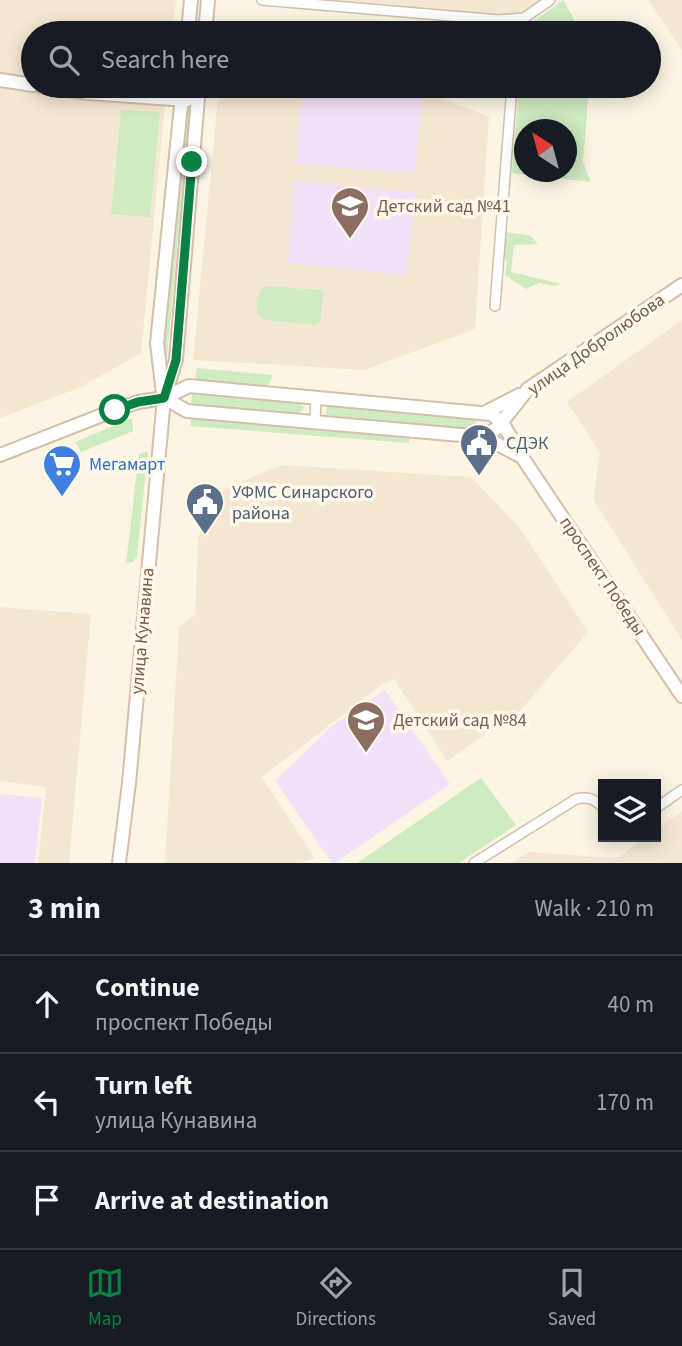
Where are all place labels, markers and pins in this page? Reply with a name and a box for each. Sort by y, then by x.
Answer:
school or university icon: Детский сад №41 [329,185,371,240]
place label: Детский сад №41 [377,194,511,219]
public building icon: СДЭК [458,422,500,477]
place label: СДЭК [506,431,549,456]
supermarket icon: Мегамарт [41,443,83,498]
place label: Мегамарт [89,452,165,477]
place label: УФМС Синарского района [232,480,374,526]
public building icon: УФМС Синарского района [184,481,226,536]
school or university icon: Детский сад №84 [345,699,387,754]
place label: Детский сад №84 [393,708,527,733]

